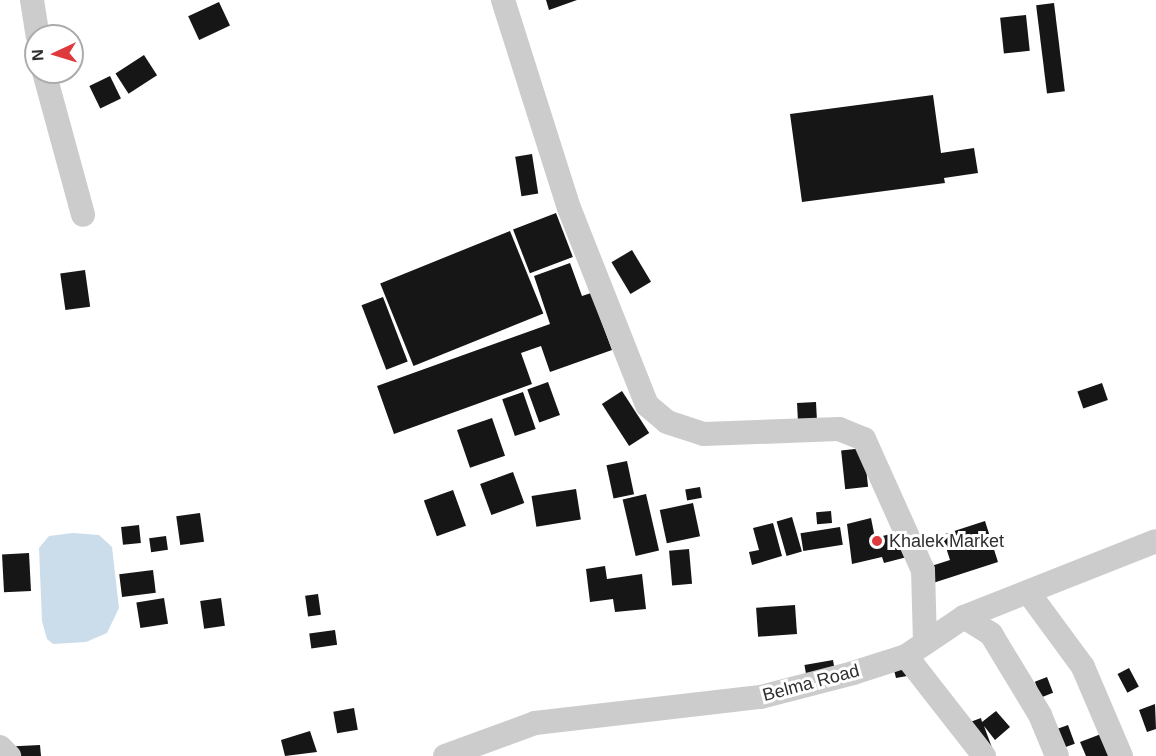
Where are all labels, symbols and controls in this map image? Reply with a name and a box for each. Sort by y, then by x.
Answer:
north arrow [24,24,84,84]
text: N [29,49,46,62]
place label: Khalek Market [889,530,1004,552]
marker: Khalek Market [870,534,884,548]
street label: Belma Road [760,660,862,706]

